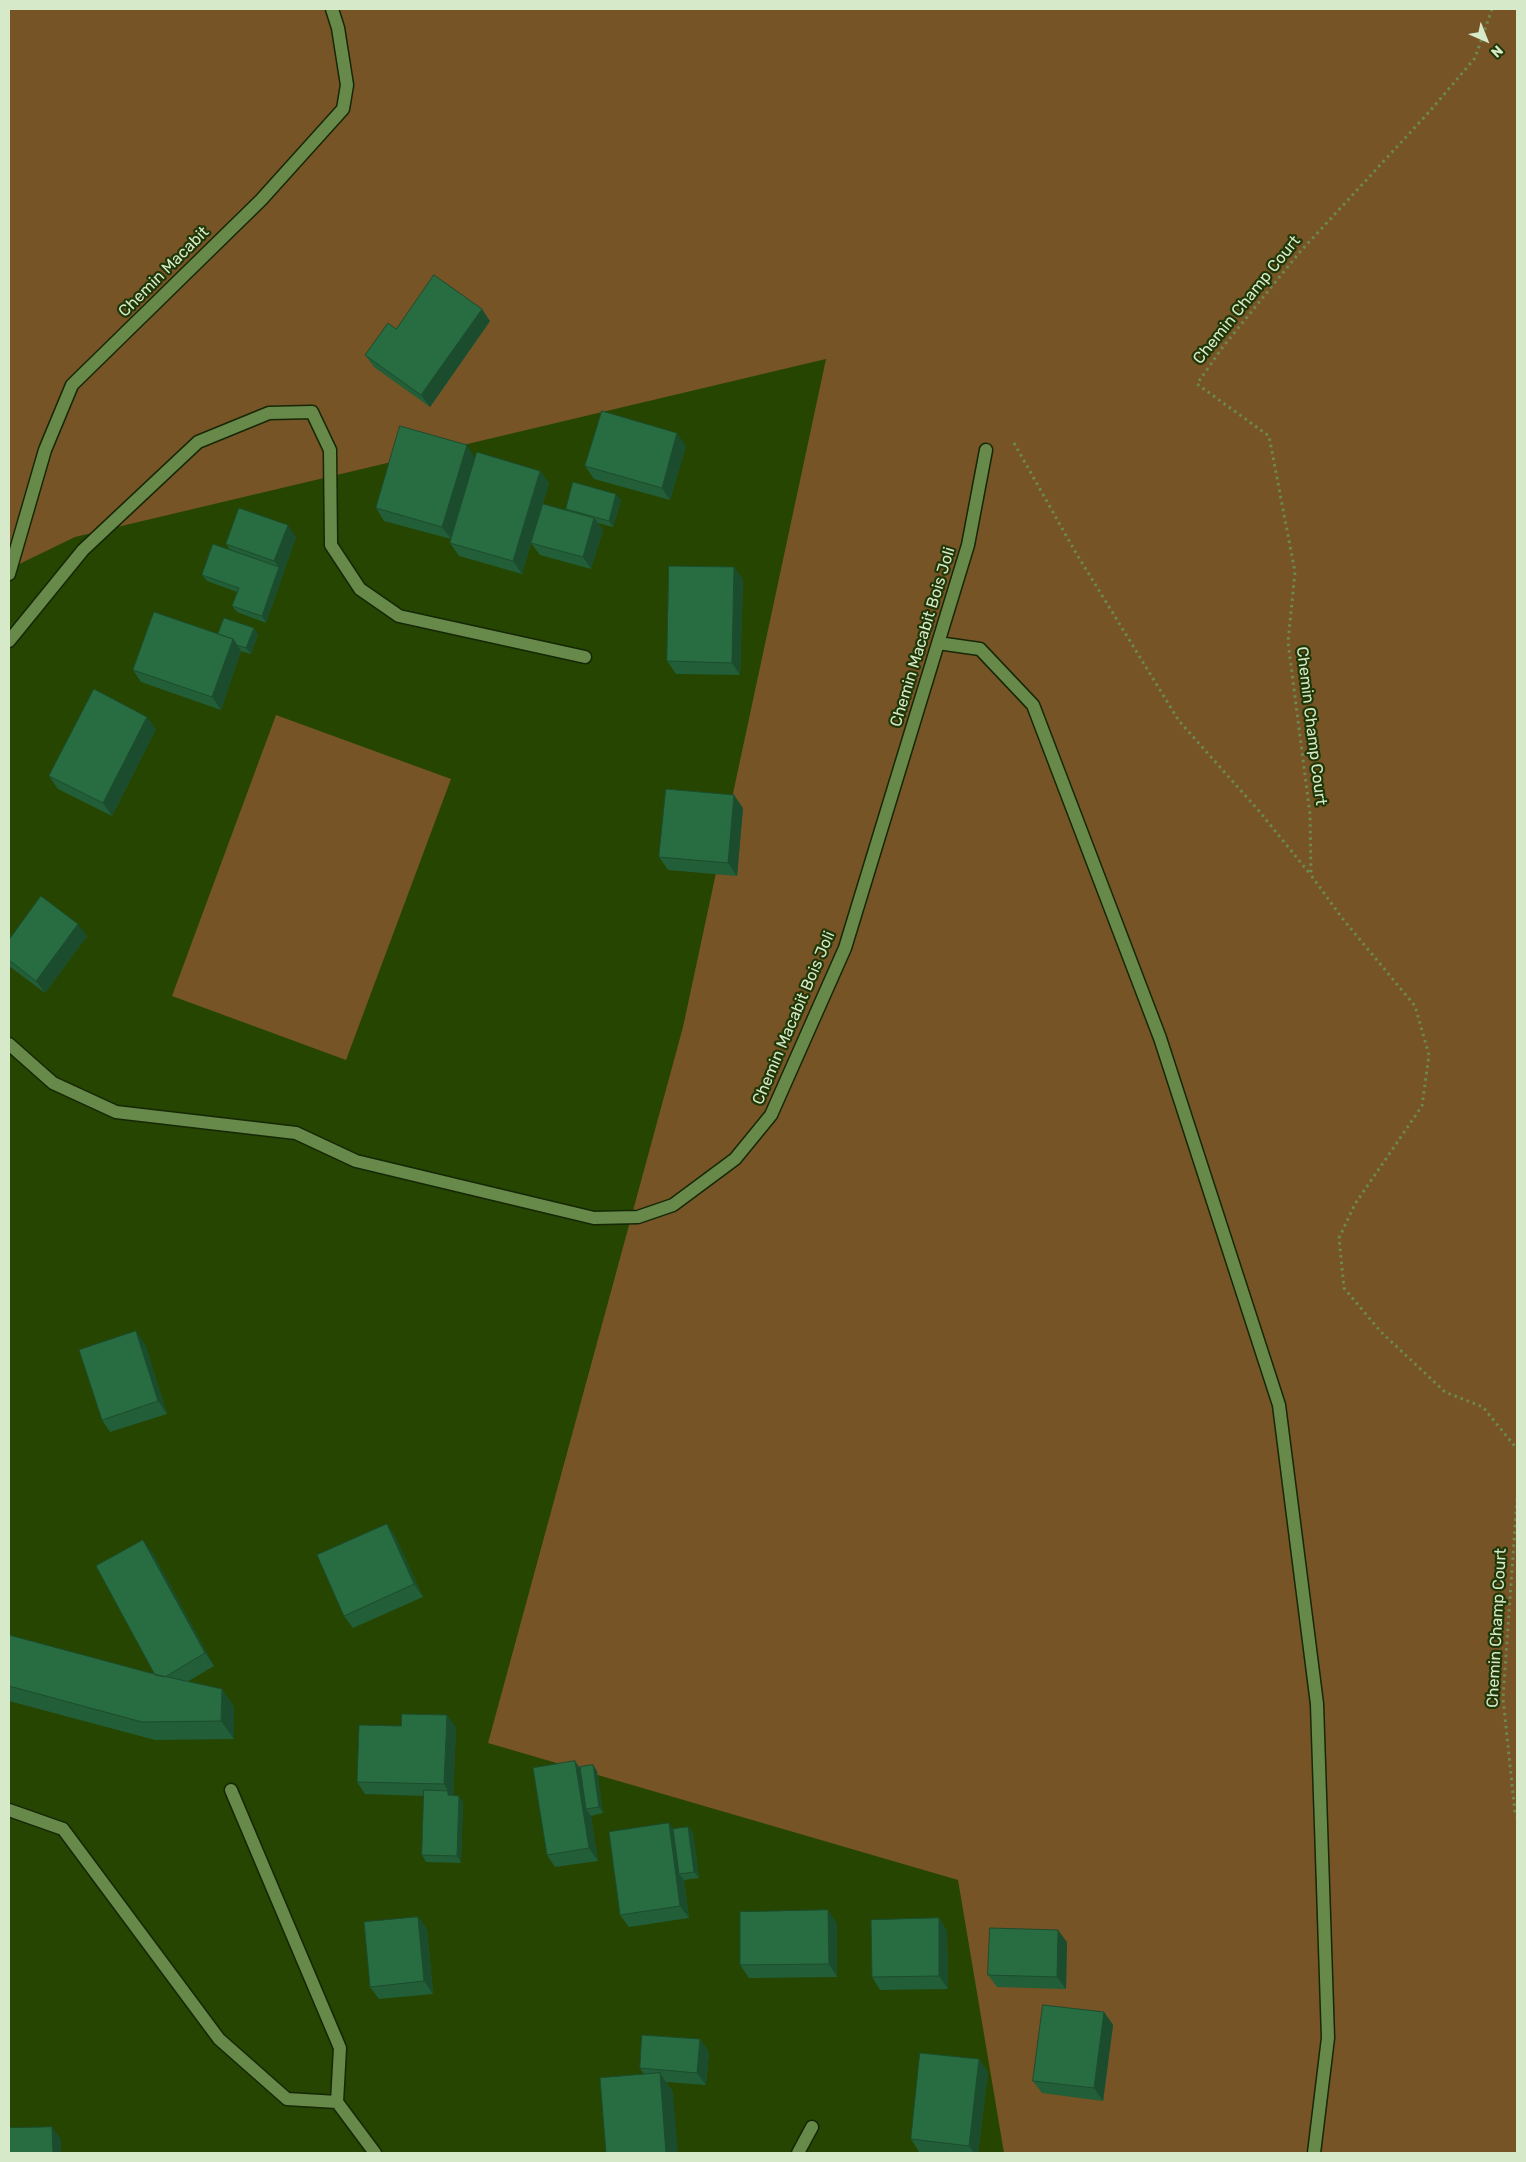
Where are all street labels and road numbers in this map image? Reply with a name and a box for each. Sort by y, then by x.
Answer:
street label: Chemin Macabit [115,223,213,321]
street label: Chemin Champ Court [1189,232,1305,368]
street label: Chemin Macabit Bois Joli [887,545,959,729]
street label: Chemin Champ Court [1292,646,1330,806]
street label: Chemin Macabit Bois Joli [749,928,839,1108]
street label: Chemin Champ Court [1483,1548,1511,1708]

